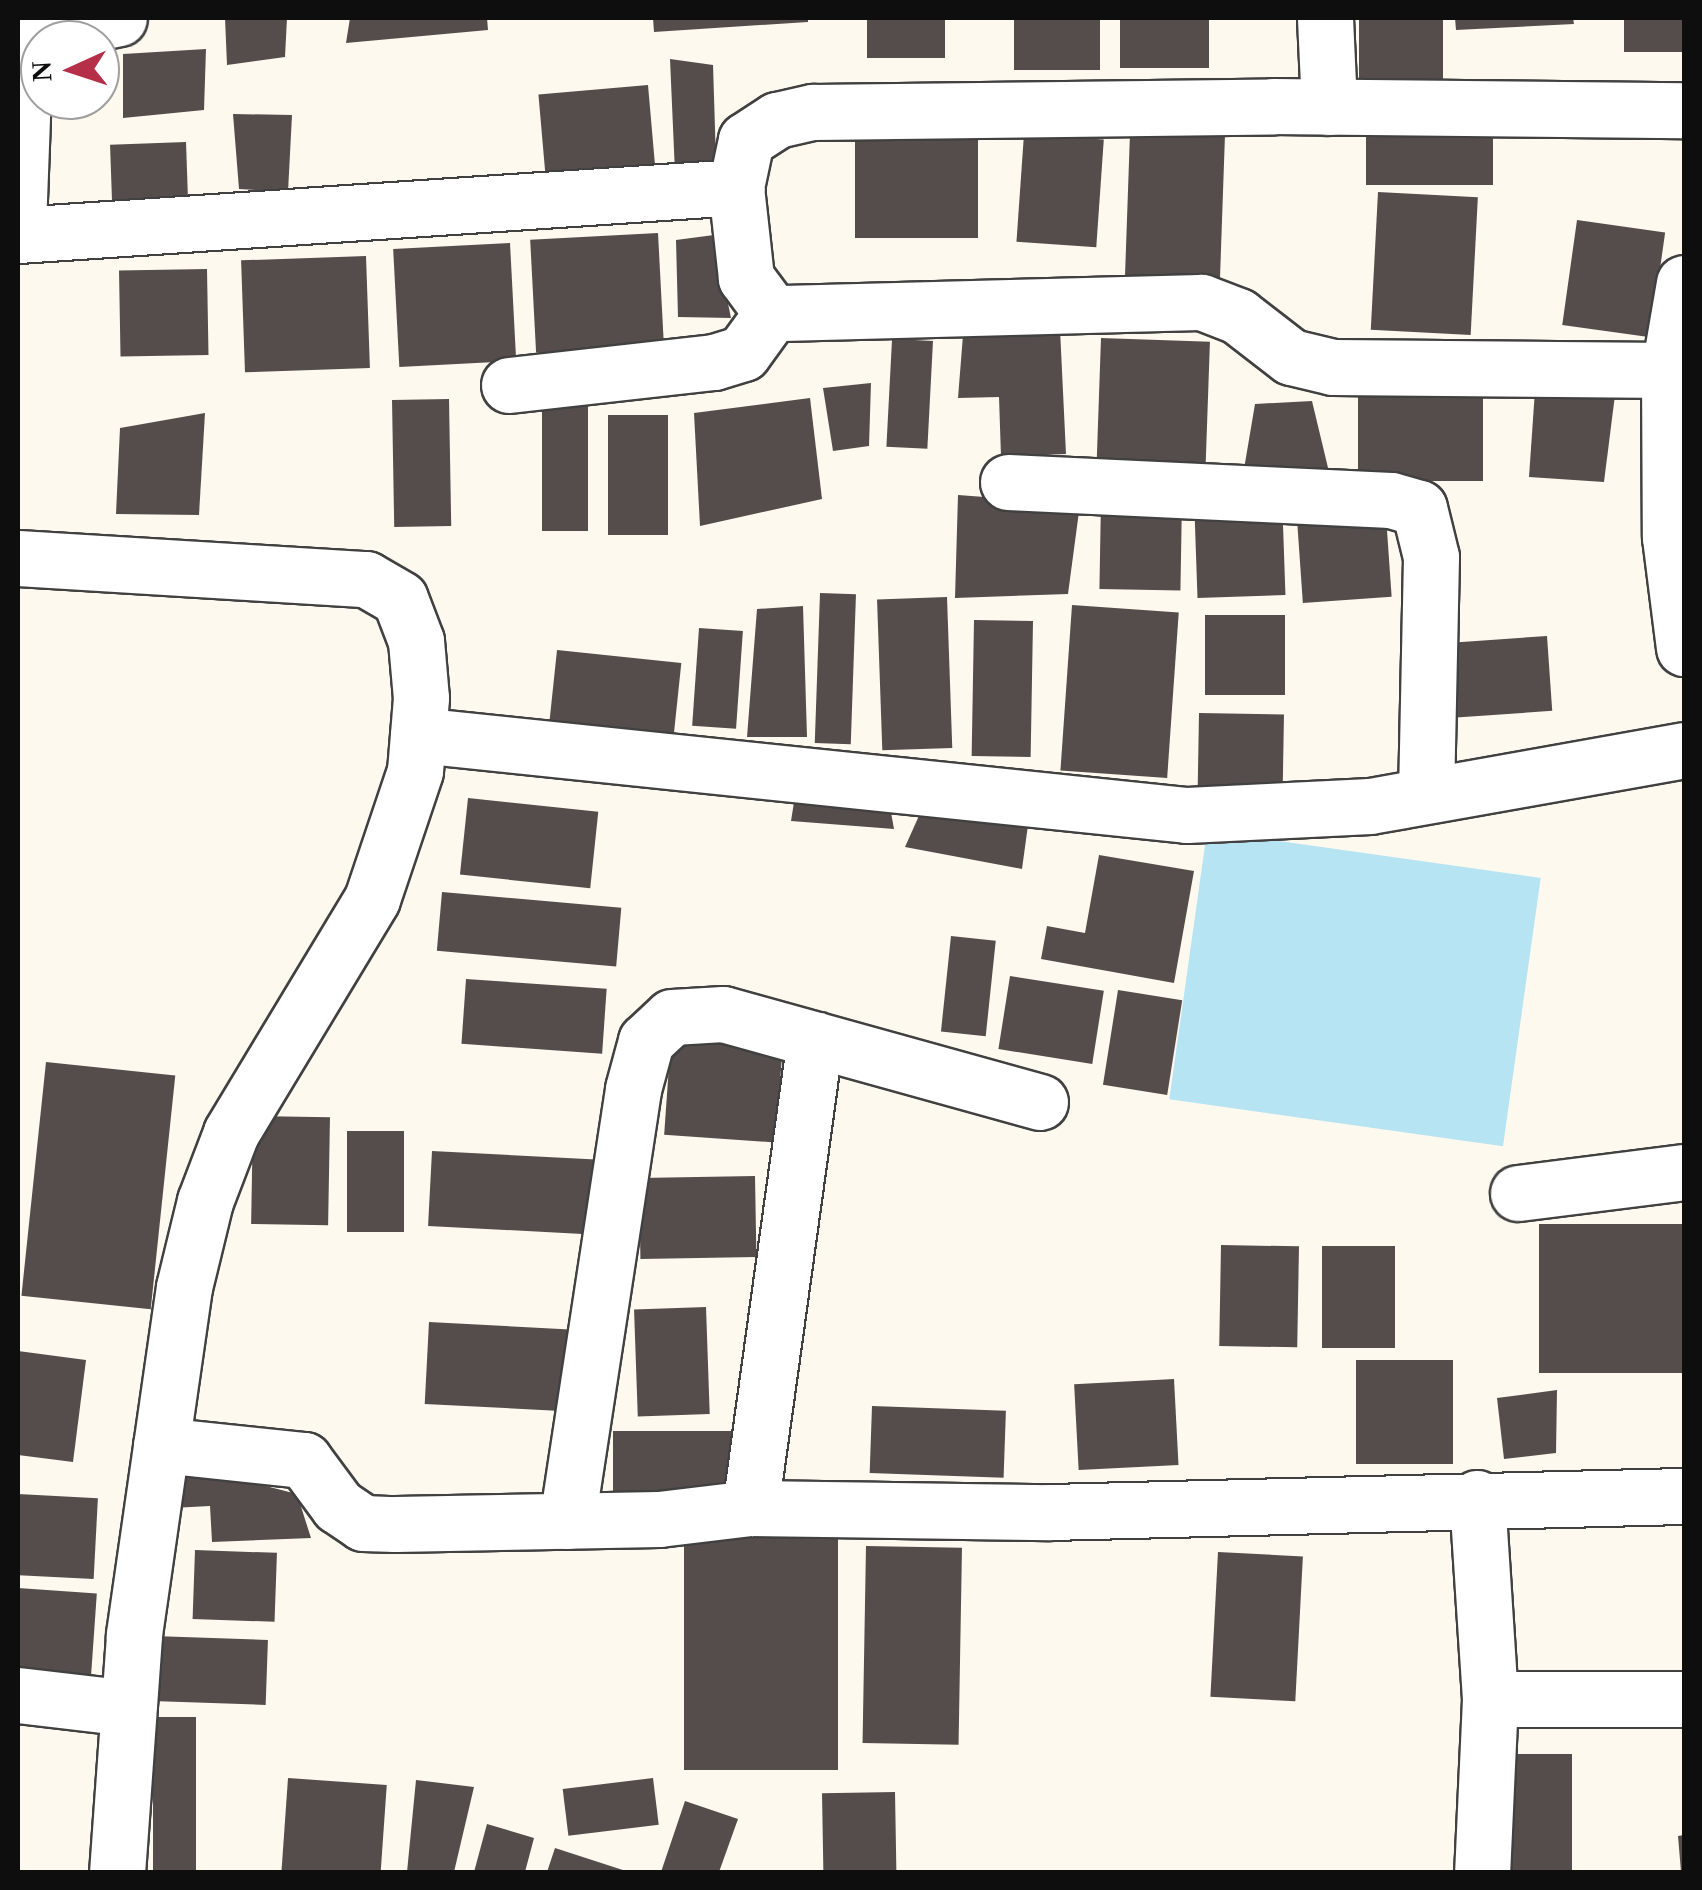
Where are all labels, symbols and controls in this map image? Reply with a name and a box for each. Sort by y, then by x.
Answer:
north arrow [20,20,120,120]
text: N [26,61,58,82]

